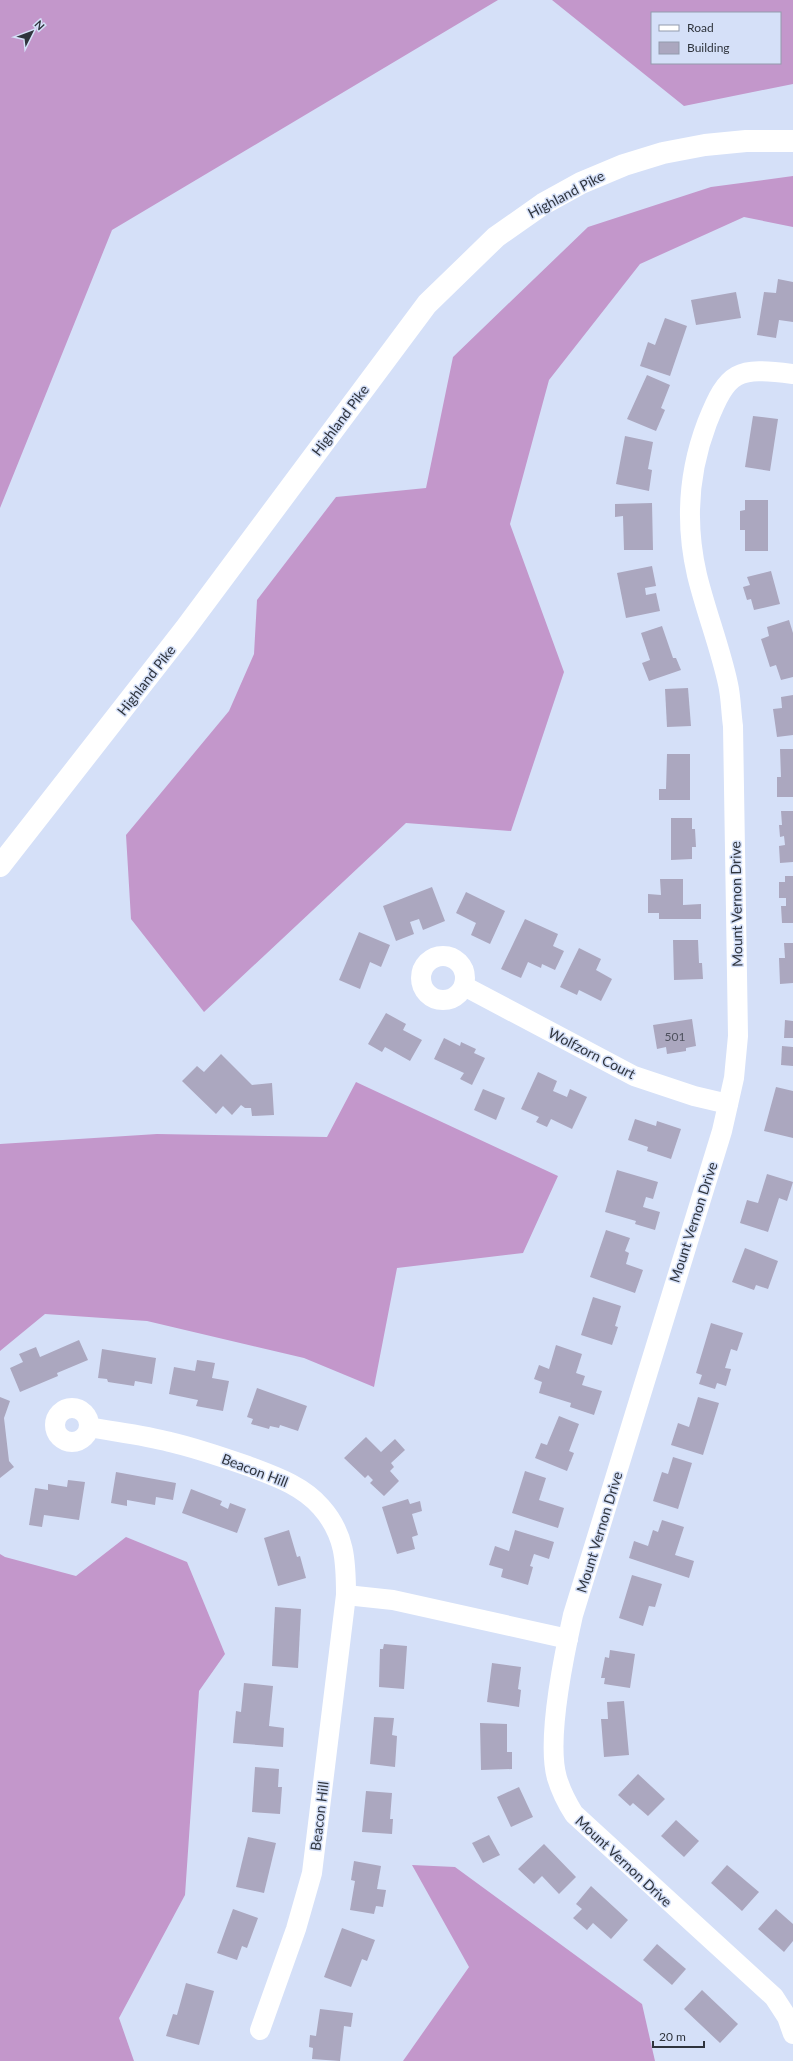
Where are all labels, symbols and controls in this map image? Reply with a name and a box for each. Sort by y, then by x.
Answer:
north arrow [12,12,52,52]
legend [651,12,781,64]
text: N [32,17,47,32]
text: Road [687,20,714,35]
text: Building [687,40,730,55]
street label: Highland Pike [525,167,607,221]
street label: Highland Pike [308,381,372,459]
street label: Highland Pike [113,642,179,718]
street label: Mount Vernon Drive [726,841,746,967]
street label: Wolfzorn Court [546,1024,638,1082]
house number: 501 [665,1029,685,1044]
street label: Mount Vernon Drive [665,1160,721,1284]
street label: Beacon Hill [219,1450,291,1490]
street label: Mount Vernon Drive [572,1469,626,1595]
street label: Beacon Hill [306,1780,332,1852]
street label: Mount Vernon Drive [572,1812,676,1910]
scale bar [653,2023,704,2049]
text: 20 m [659,2029,686,2044]

